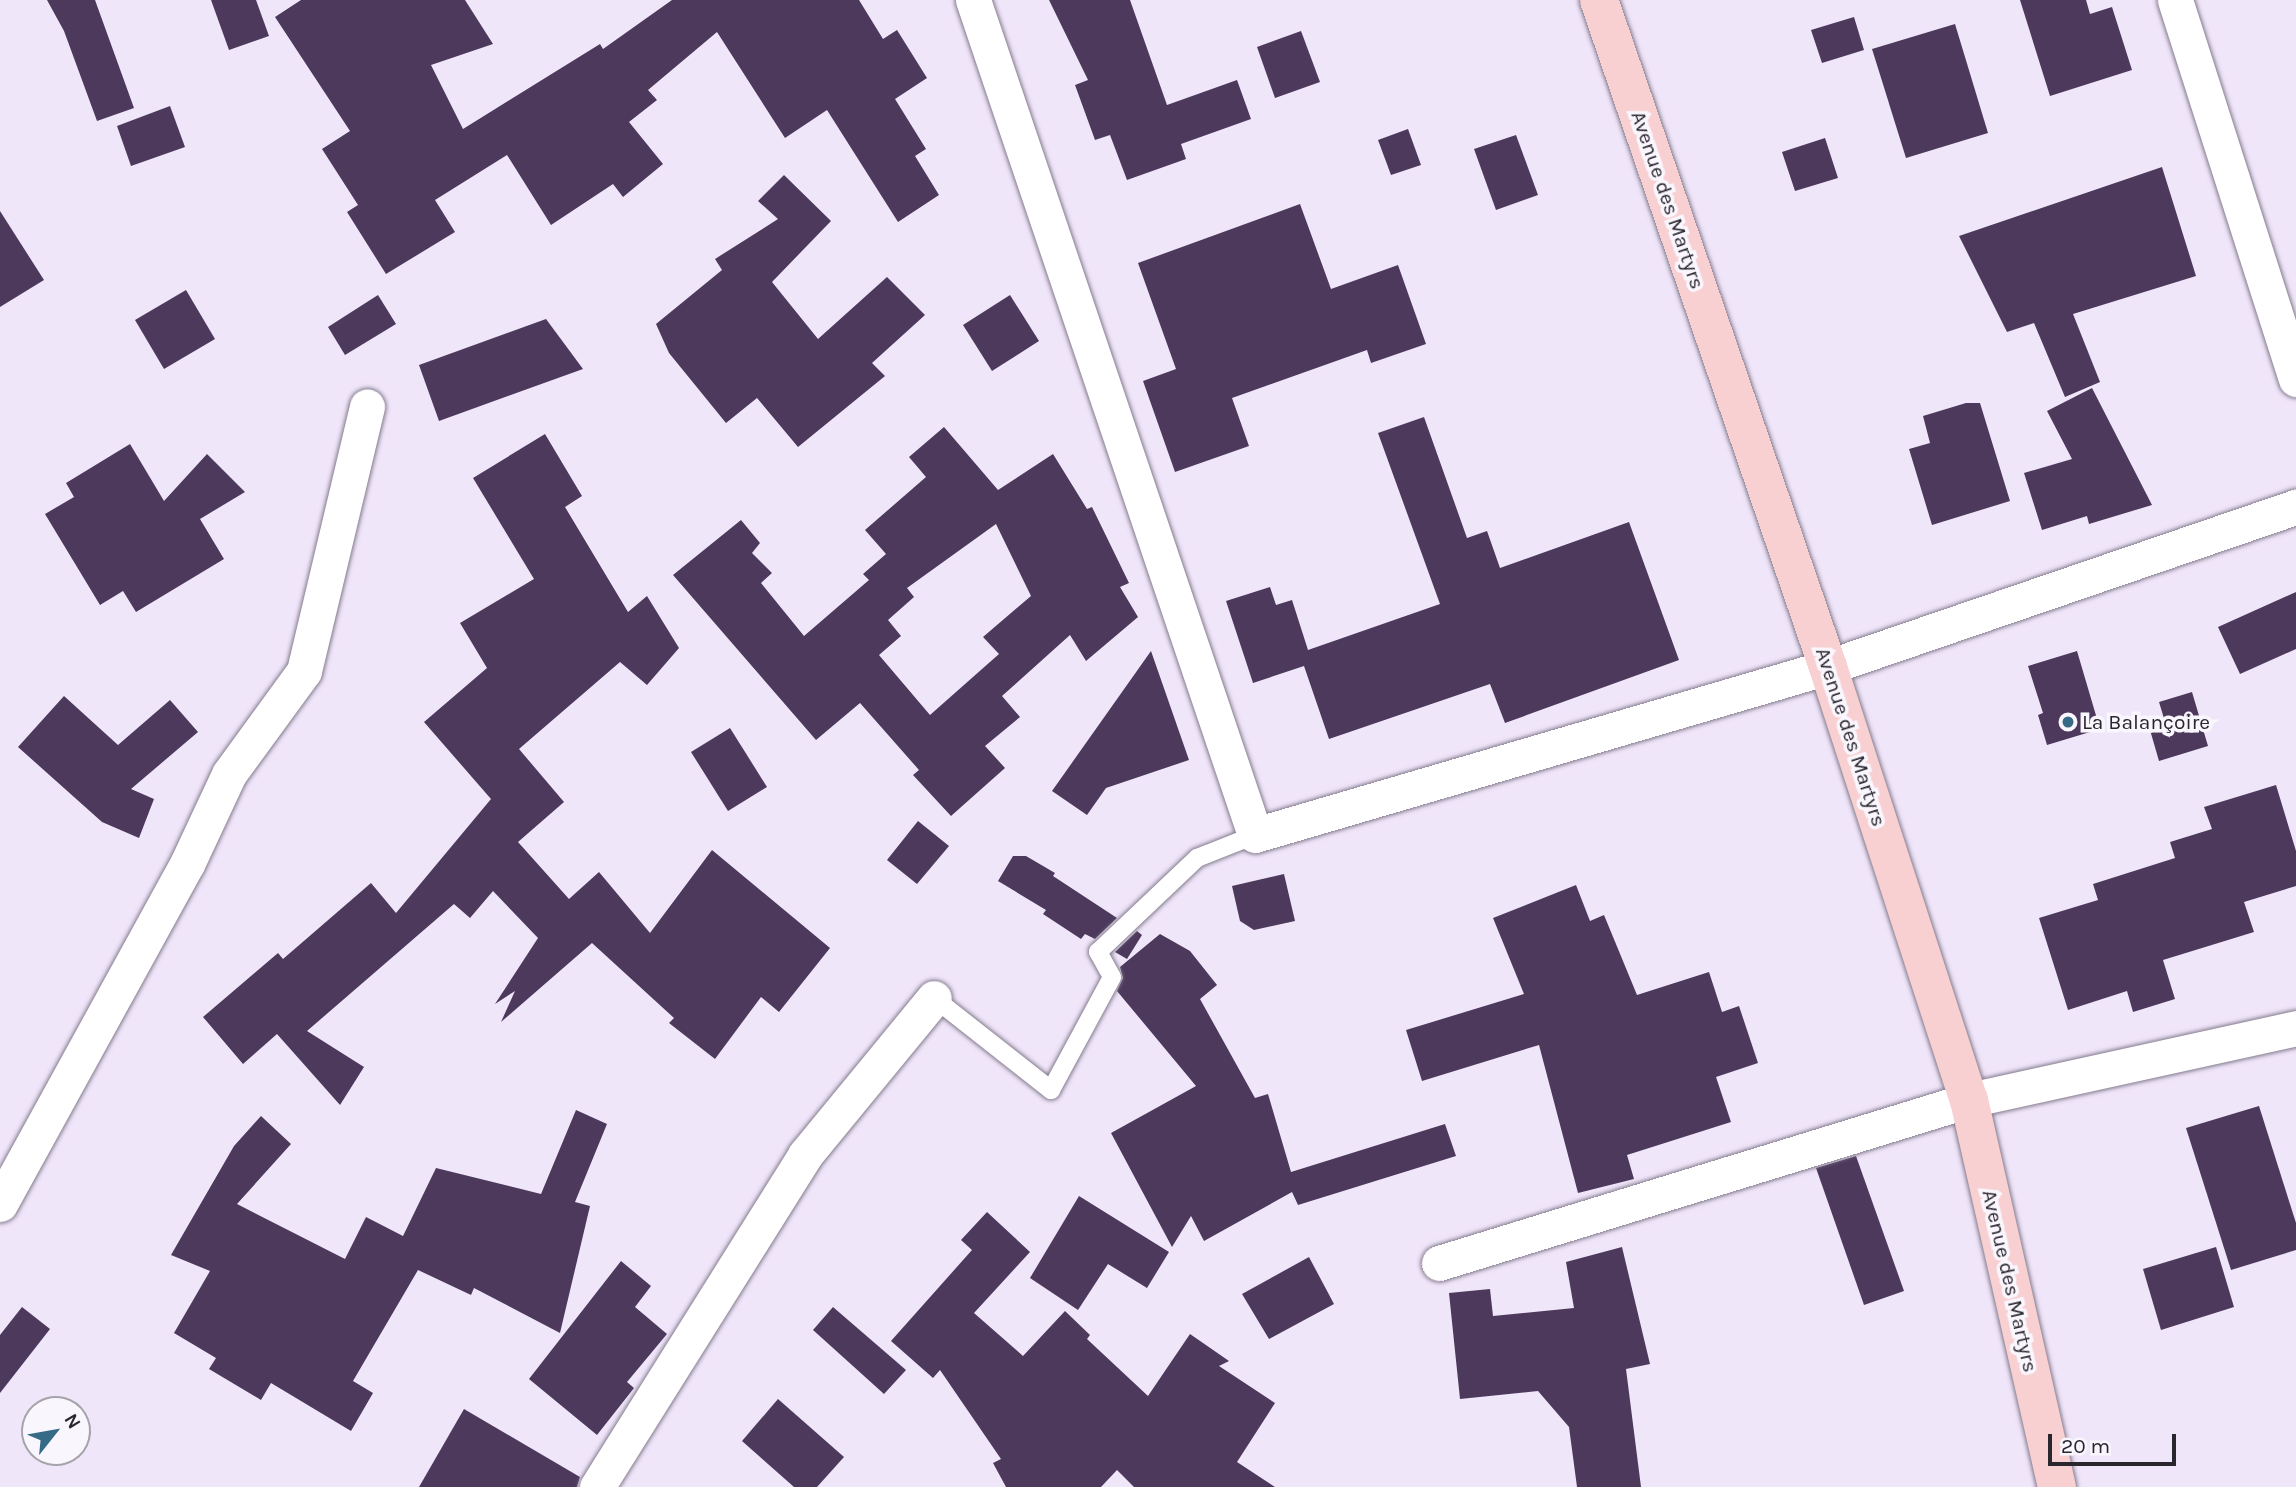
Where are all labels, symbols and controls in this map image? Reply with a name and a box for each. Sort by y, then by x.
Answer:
street label: Avenue des Martyrs [1626,108,1710,292]
street label: Avenue des Martyrs [1810,644,1892,830]
place label: La Balançoire [2082,709,2210,735]
marker: La Balançoire [2060,714,2076,730]
street label: Avenue des Martyrs [1977,1187,2043,1375]
north arrow [21,1396,91,1466]
text: N [59,1410,85,1433]
scale bar [2051,1420,2179,1464]
text: 20 m [2061,1434,2110,1458]

